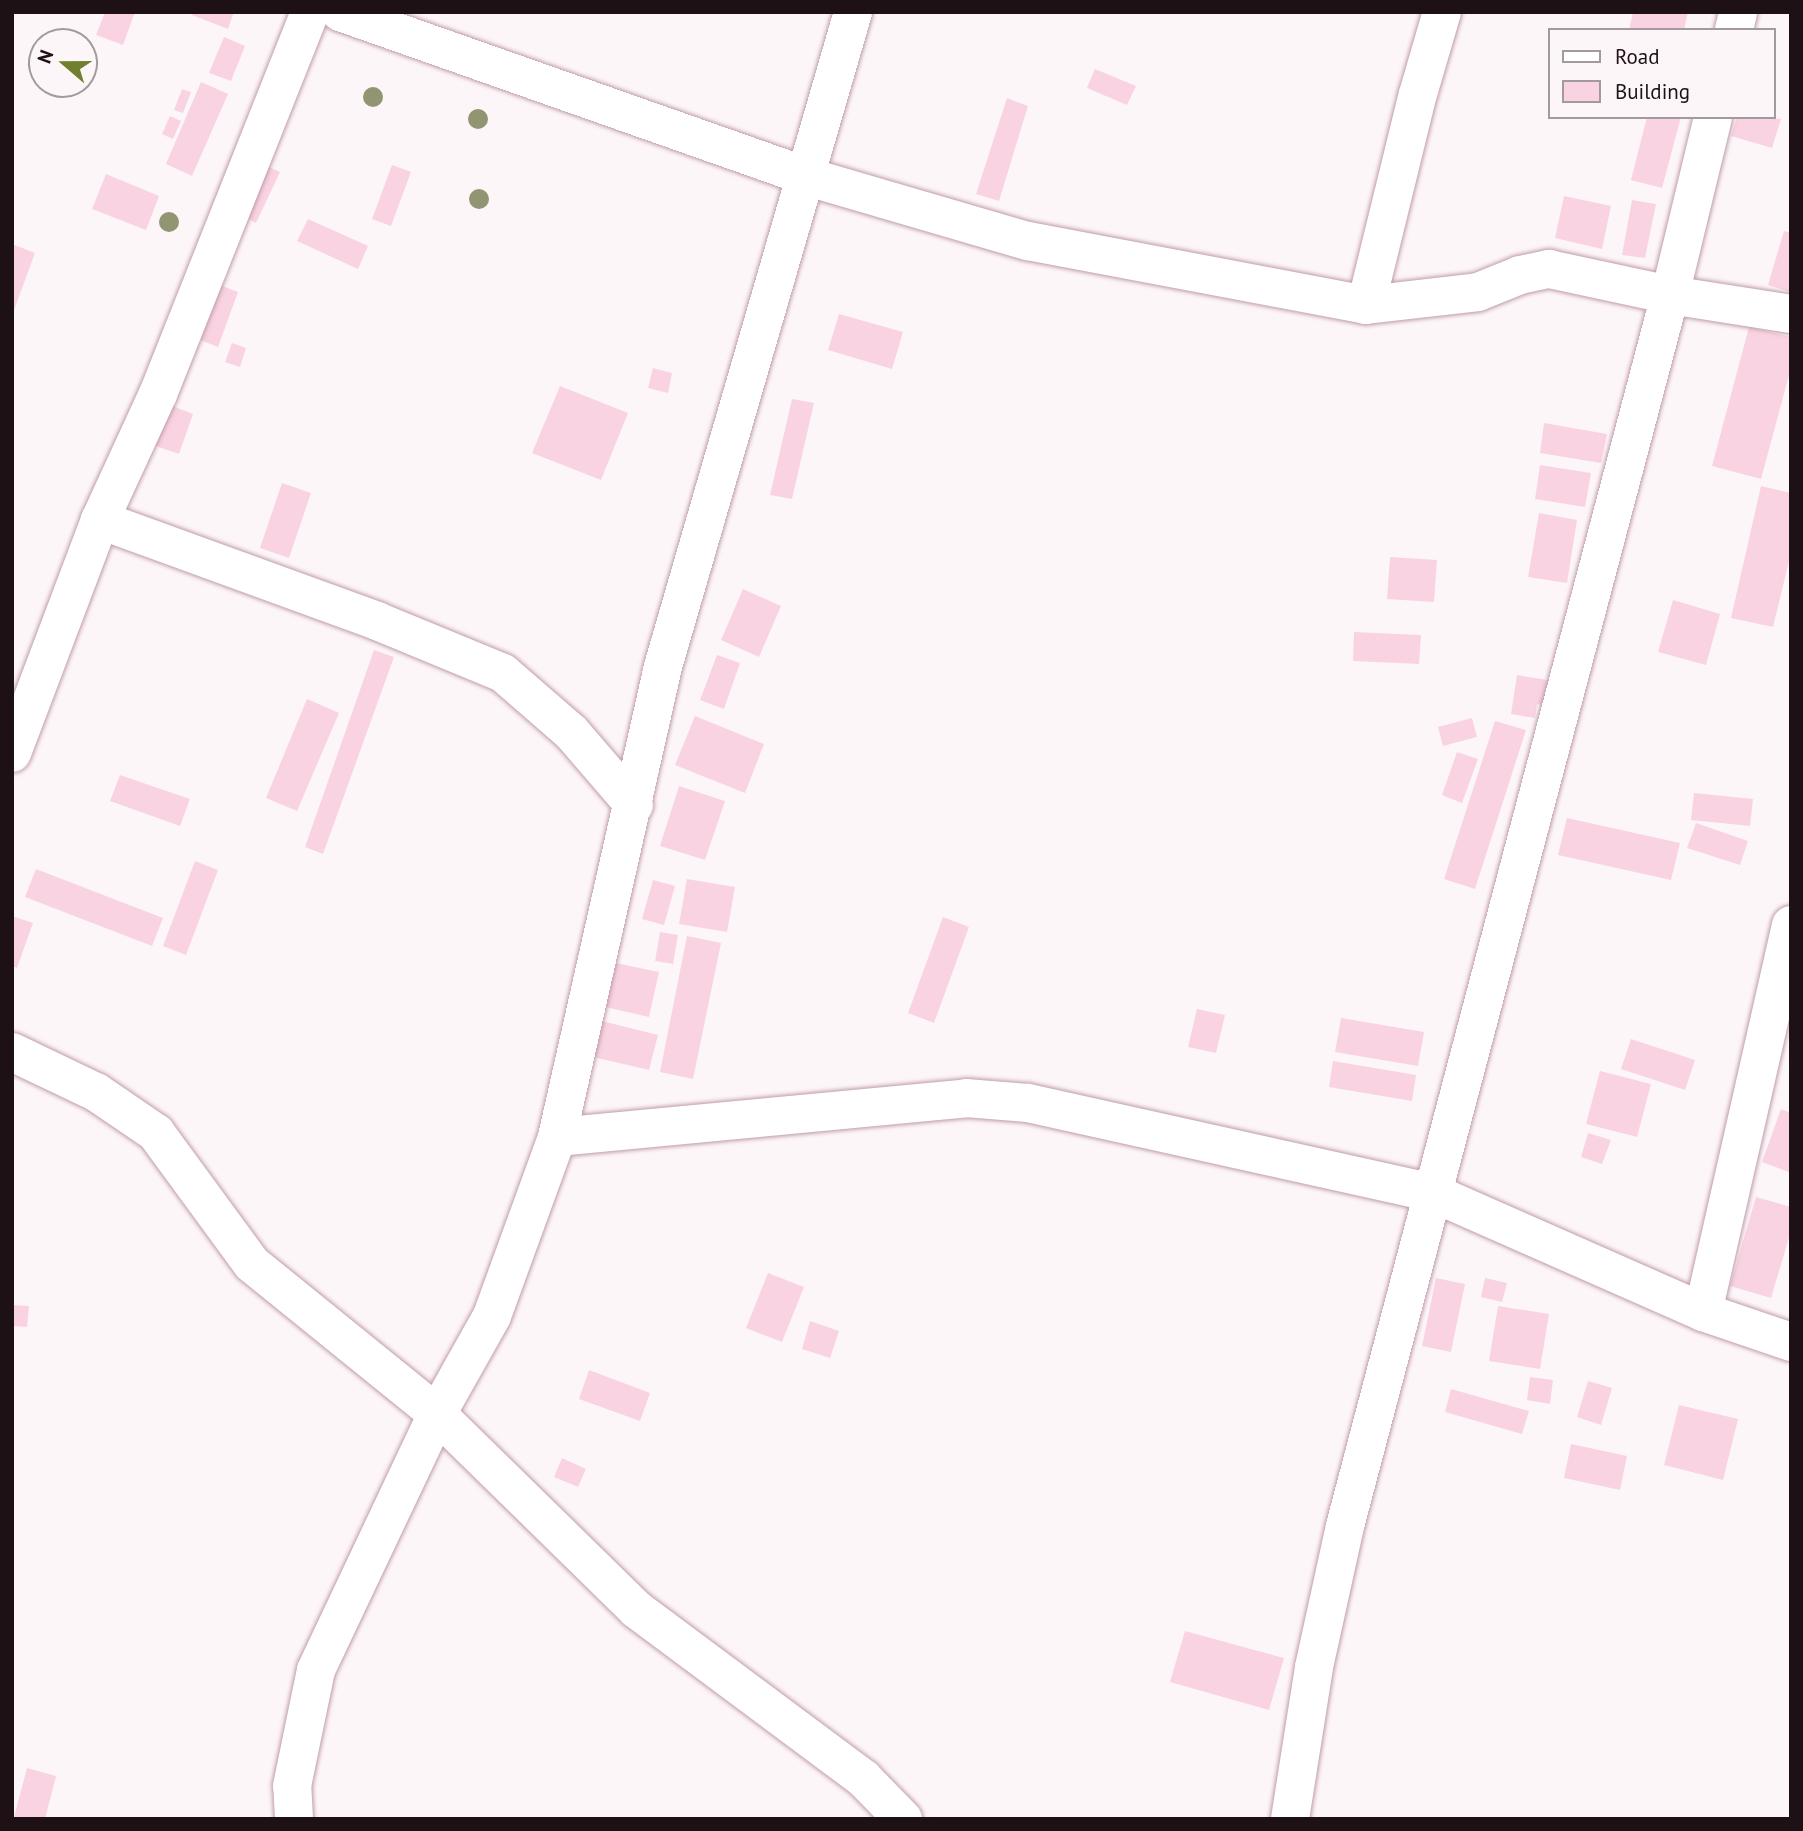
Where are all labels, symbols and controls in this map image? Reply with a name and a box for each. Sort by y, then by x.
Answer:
north arrow [28,28,98,98]
legend [1548,28,1775,119]
text: Road [1615,43,1659,70]
text: N [32,47,59,66]
text: Building [1615,78,1690,105]

